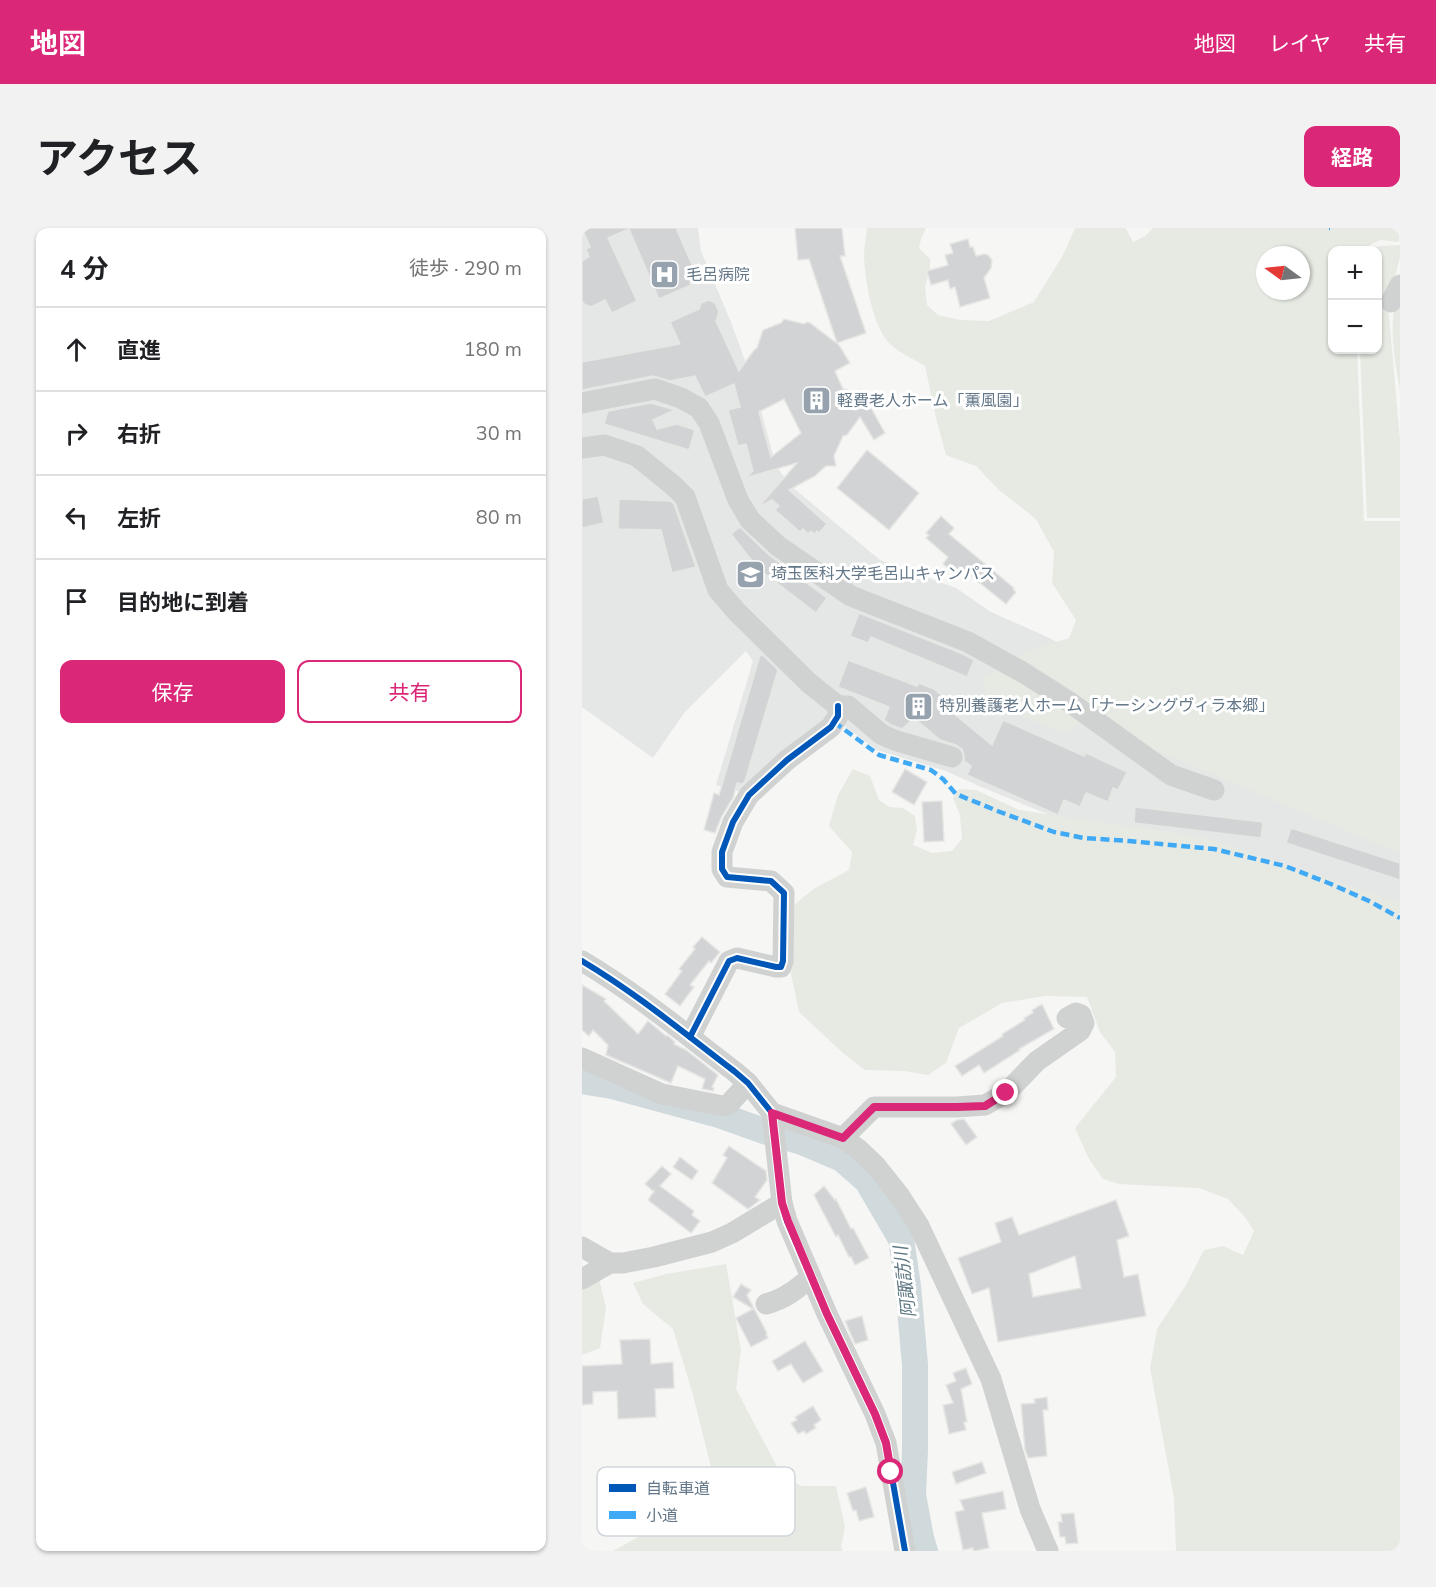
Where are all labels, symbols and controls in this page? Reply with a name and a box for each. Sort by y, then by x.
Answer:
text: 地図 [30,25,86,63]
text: 地図 [1194,30,1236,58]
text: レイヤ [1269,30,1331,58]
text: 共有 [1364,30,1406,58]
button: 経路 [1304,126,1400,187]
text: アクセス [36,131,202,188]
north arrow [1256,246,1310,300]
map controls [1328,246,1382,354]
button: + [1328,246,1382,300]
text: 4 分 [60,252,109,287]
text: 徒歩 · 290 m [409,255,522,282]
hospital icon: 毛呂病院 [649,259,681,291]
place label: 毛呂病院 [686,264,750,286]
button: − [1328,300,1382,354]
icon: ahead [60,333,93,366]
text: 直進 [117,336,161,366]
text: 180 m [464,336,522,363]
building icon: 軽費老人ホーム「薫風園」 [800,385,832,417]
place label: 軽費老人ホーム「薫風園」 [837,390,1029,412]
icon: right [60,417,93,450]
text: 右折 [117,420,161,450]
text: 30 m [476,420,522,447]
icon: left [60,501,93,534]
text: 左折 [117,504,161,534]
text: 80 m [476,504,522,531]
school or university icon: 埼玉医科大学毛呂山キャンパス [734,558,766,590]
place label: 埼玉医科大学毛呂山キャンパス [771,563,995,585]
icon: arrive [60,585,93,618]
text: 目的地に到着 [117,588,249,618]
button: 保存 [60,660,285,723]
button: 共有 [297,660,522,723]
building icon: 特別養護老人ホーム「ナーシングヴィラ本郷」 [902,690,934,722]
place label: 特別養護老人ホーム「ナーシングヴィラ本郷」 [939,695,1274,717]
route end [992,1079,1018,1105]
water label: 阿諏訪川 [888,1243,921,1319]
route start [877,1458,903,1484]
legend [597,1467,795,1536]
text: 自転車道 [646,1478,710,1500]
text: 小道 [646,1505,678,1527]

